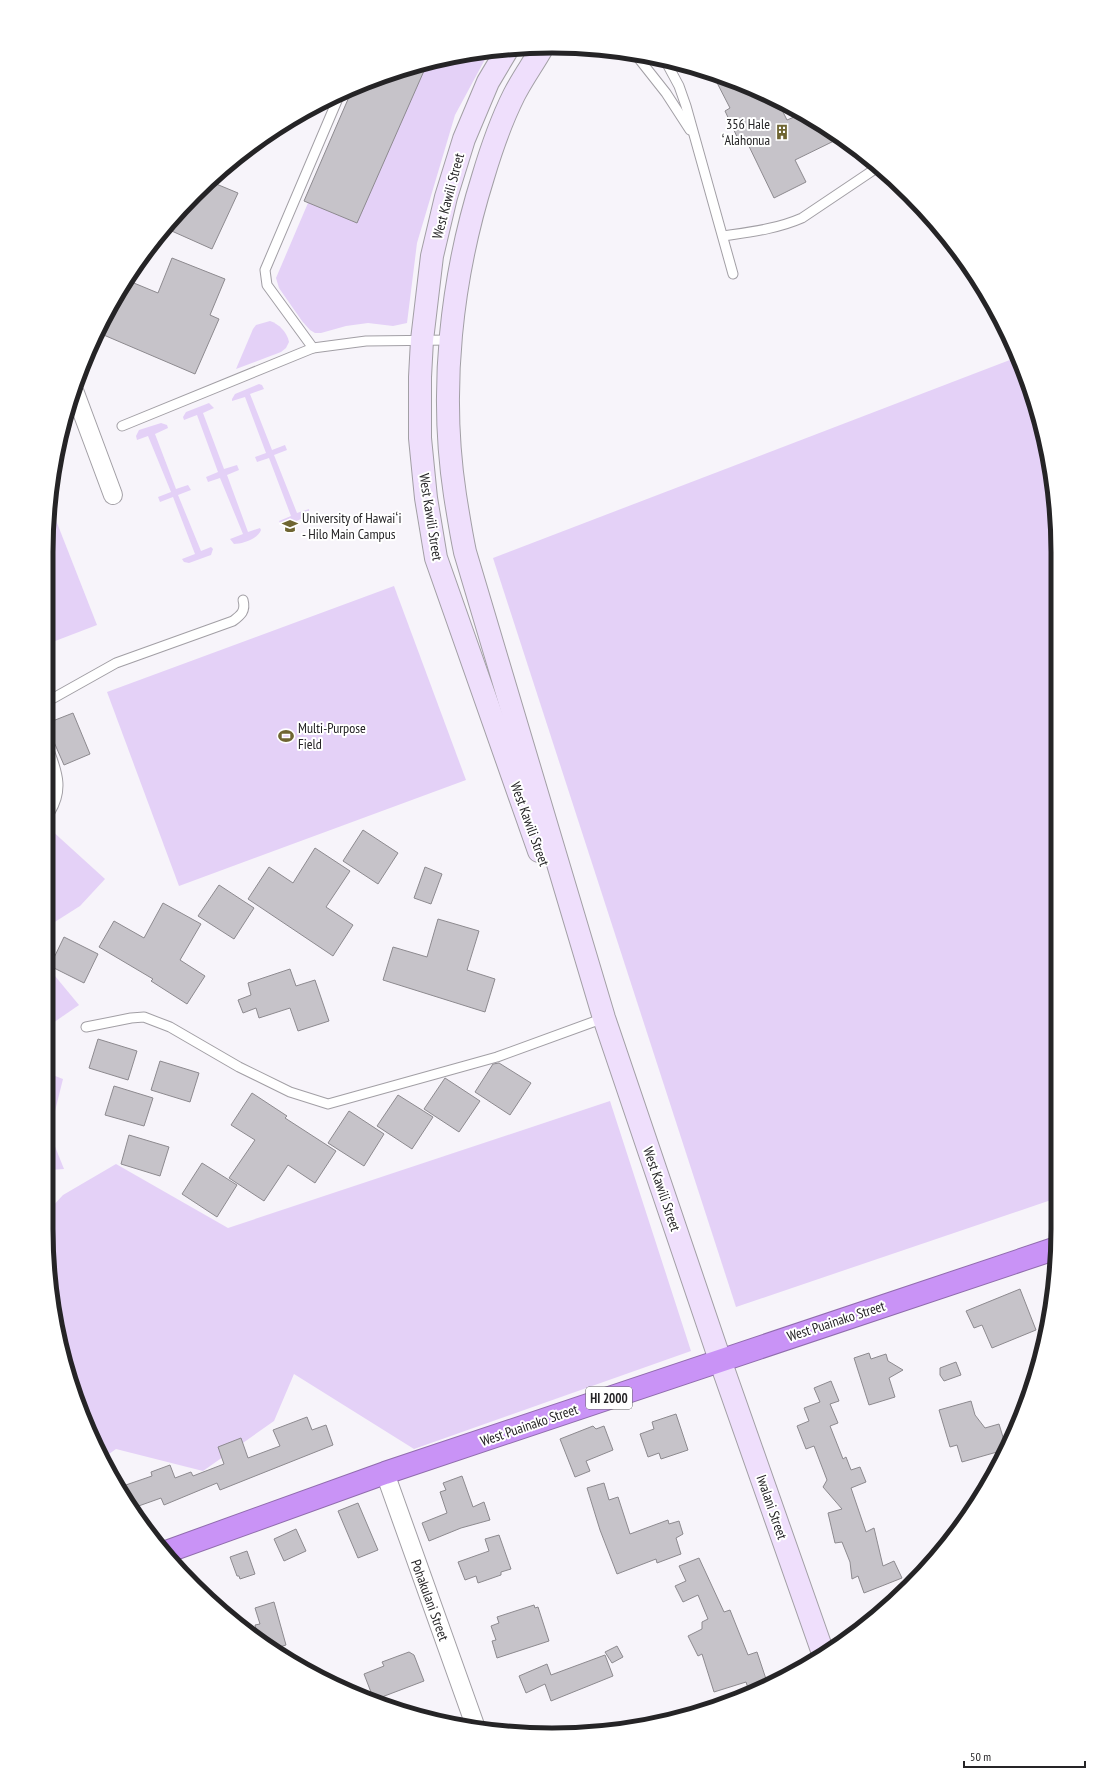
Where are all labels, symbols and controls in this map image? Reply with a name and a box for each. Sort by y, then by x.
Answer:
place label: 356 Hale ʻAlahonua [721,115,770,149]
building icon: 356 Hale ʻAlahonua [773,123,791,141]
street label: West Kawili Street [428,151,468,241]
street label: West Kawili Street [415,472,447,562]
place label: University of Hawaiʻi - Hilo Main Campus [302,509,402,543]
school or university icon: University of Hawaiʻi - Hilo Main Campus [281,517,299,535]
place label: Multi-Purpose Field [298,719,366,753]
sports icon: Multi-Purpose Field [277,727,295,745]
street label: West Kawili Street [506,780,554,869]
street label: West Kawili Street [639,1144,685,1234]
street label: West Puainako Street [785,1297,887,1345]
road number: HI 2000 [586,1387,632,1409]
street label: West Puainako Street [478,1400,580,1450]
street label: Iwalani Street [753,1472,791,1542]
street label: Pohakulani Street [407,1557,453,1643]
scale bar [964,1743,1085,1769]
text: 50 m [970,1749,991,1764]

